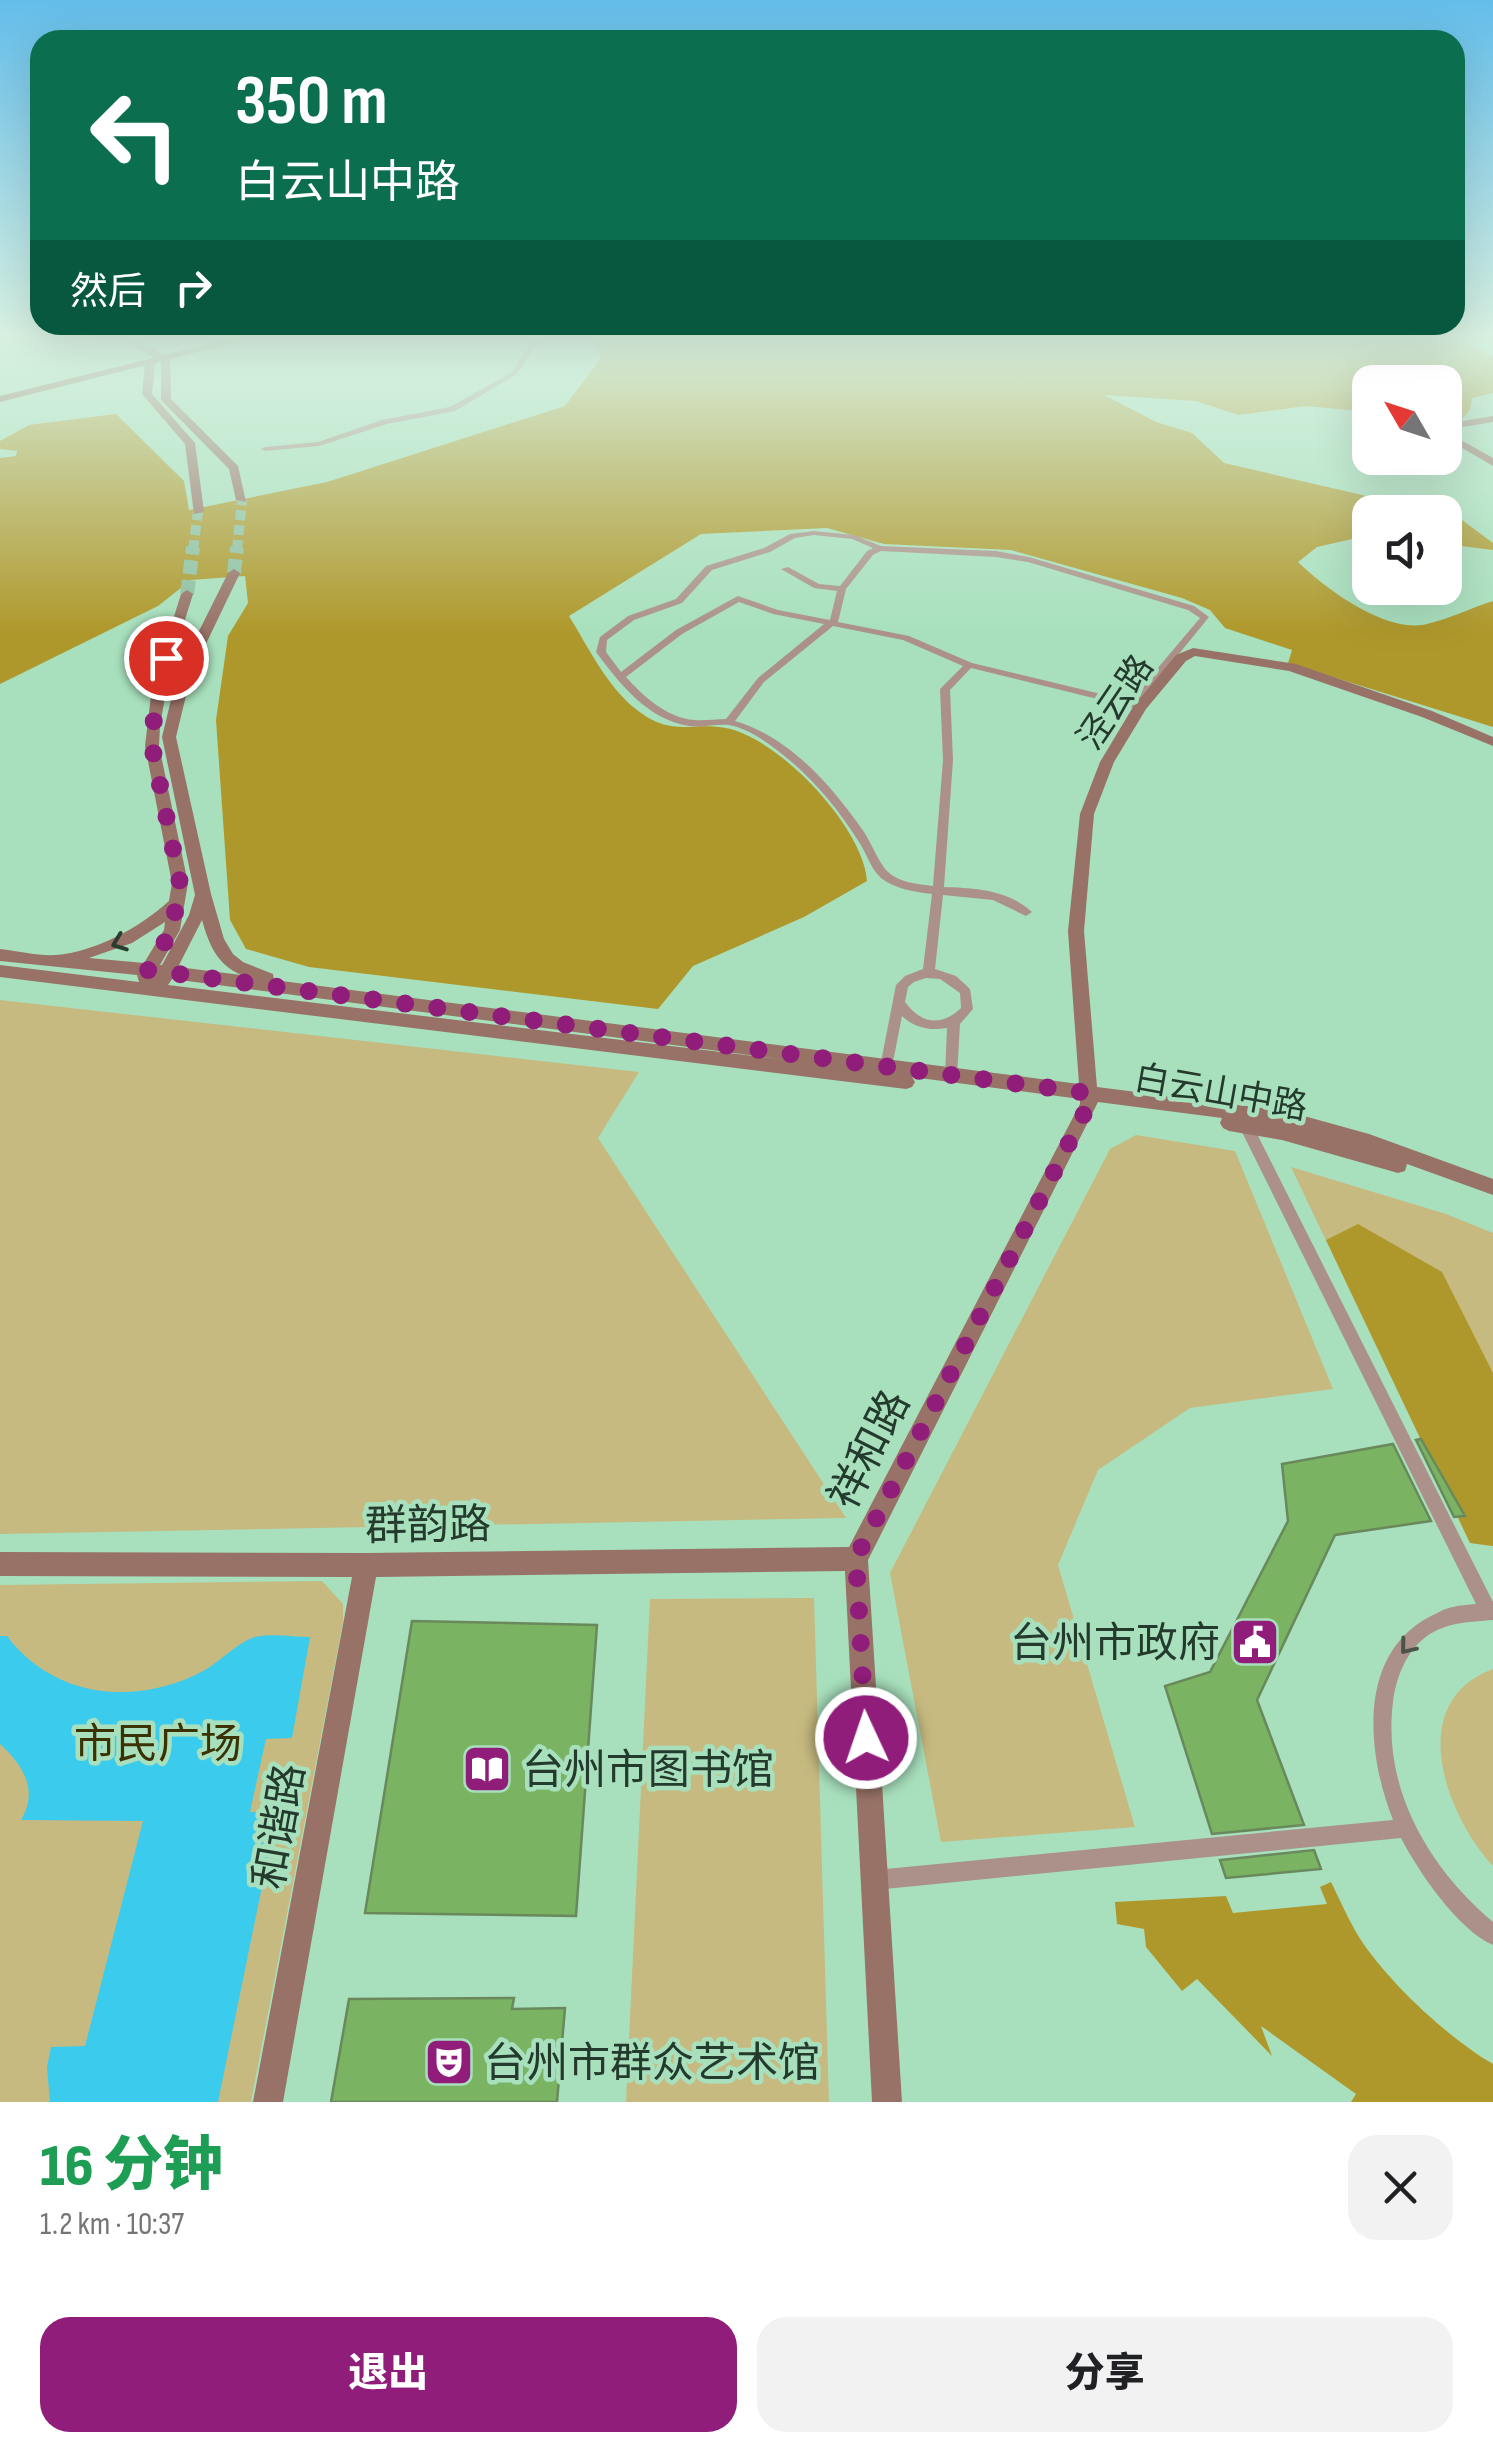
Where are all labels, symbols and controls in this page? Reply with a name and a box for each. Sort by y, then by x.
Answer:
text: 350 m [235,60,388,144]
icon: left [70,70,200,200]
text: 白云山中路 [235,156,460,211]
icon: right [166,260,221,315]
text: 然后 [70,270,146,315]
north arrow [1352,365,1462,475]
map controls [1352,365,1462,605]
button: sound [1352,495,1462,605]
pin [124,616,209,701]
icon: arrive [139,631,194,686]
street label: 泾云路 [1069,647,1163,758]
one-way arrow [111,932,129,952]
street label: 白云山中路 [1131,1057,1311,1130]
street label: 祥和路 [819,1382,922,1518]
street label: 群韵路 [365,1500,491,1553]
public building icon: 台州市政府 [1229,1616,1281,1668]
place label: 台州市政府 [1010,1619,1220,1670]
one-way arrow [1401,1635,1419,1653]
position arrow [814,1686,918,1790]
park label: 市民广场 [74,1720,242,1771]
library icon: 台州市图书馆 [461,1743,513,1795]
place label: 台州市图书馆 [522,1746,774,1797]
street label: 和谐路 [244,1760,317,1893]
theatre icon: 台州市群众艺术馆 [423,2036,475,2088]
place label: 台州市群众艺术馆 [484,2039,820,2090]
text: 16 分钟 [40,2131,223,2203]
button: close [1348,2135,1453,2240]
text: 1.2 km · 10:37 [40,2205,184,2244]
button: 退出 [40,2317,737,2432]
button: 分享 [757,2317,1453,2432]

